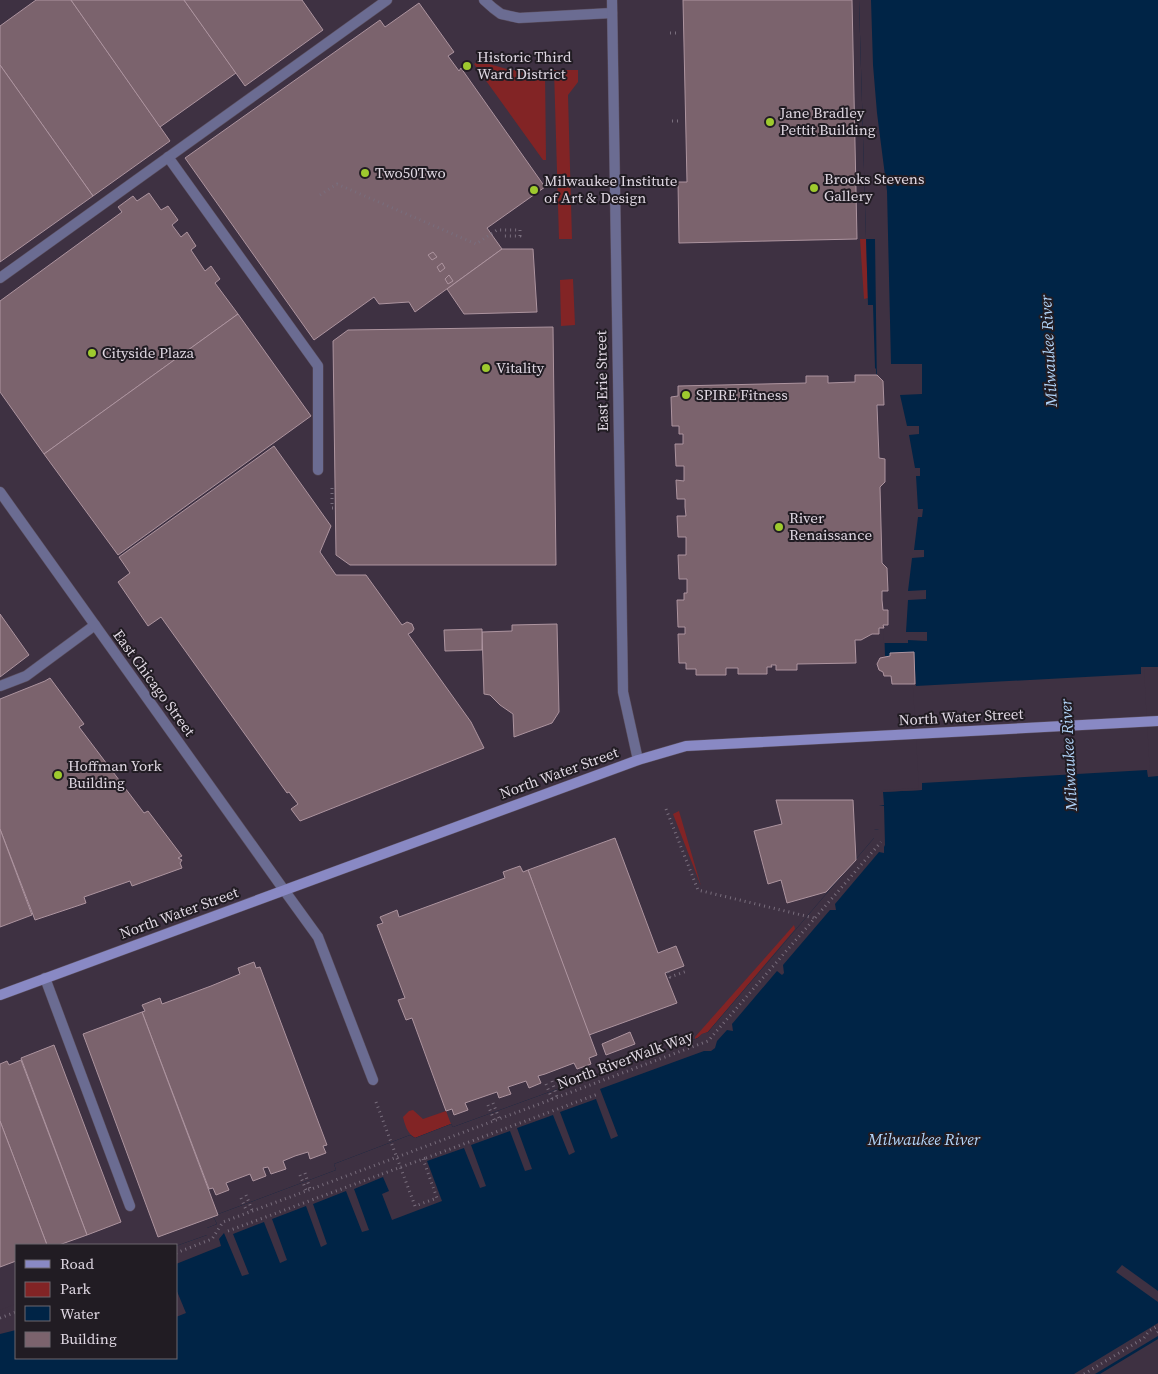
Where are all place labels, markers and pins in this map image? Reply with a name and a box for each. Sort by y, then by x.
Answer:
place label: Historic Third Ward District [477,46,572,84]
marker: Historic Third Ward District [461,60,473,72]
place label: Jane Bradley Pettit Building [779,102,876,140]
marker: Jane Bradley Pettit Building [764,116,776,128]
place label: Two50Two [375,162,446,183]
marker: Two50Two [359,167,371,179]
place label: Brooks Stevens Gallery [824,168,924,206]
place label: Milwaukee Institute of Art & Design [544,170,678,208]
marker: Brooks Stevens Gallery [808,182,820,194]
marker: Milwaukee Institute of Art & Design [528,184,540,196]
place label: Cityside Plaza [102,342,195,363]
marker: Cityside Plaza [86,347,98,359]
place label: Vitality [496,357,544,378]
marker: Vitality [480,362,492,374]
place label: SPIRE Fitness [696,384,788,405]
marker: SPIRE Fitness [680,389,692,401]
place label: River Renaissance [789,507,872,545]
marker: River Renaissance [773,521,785,533]
place label: Hoffman York Building [68,755,162,793]
marker: Hoffman York Building [52,769,64,781]

